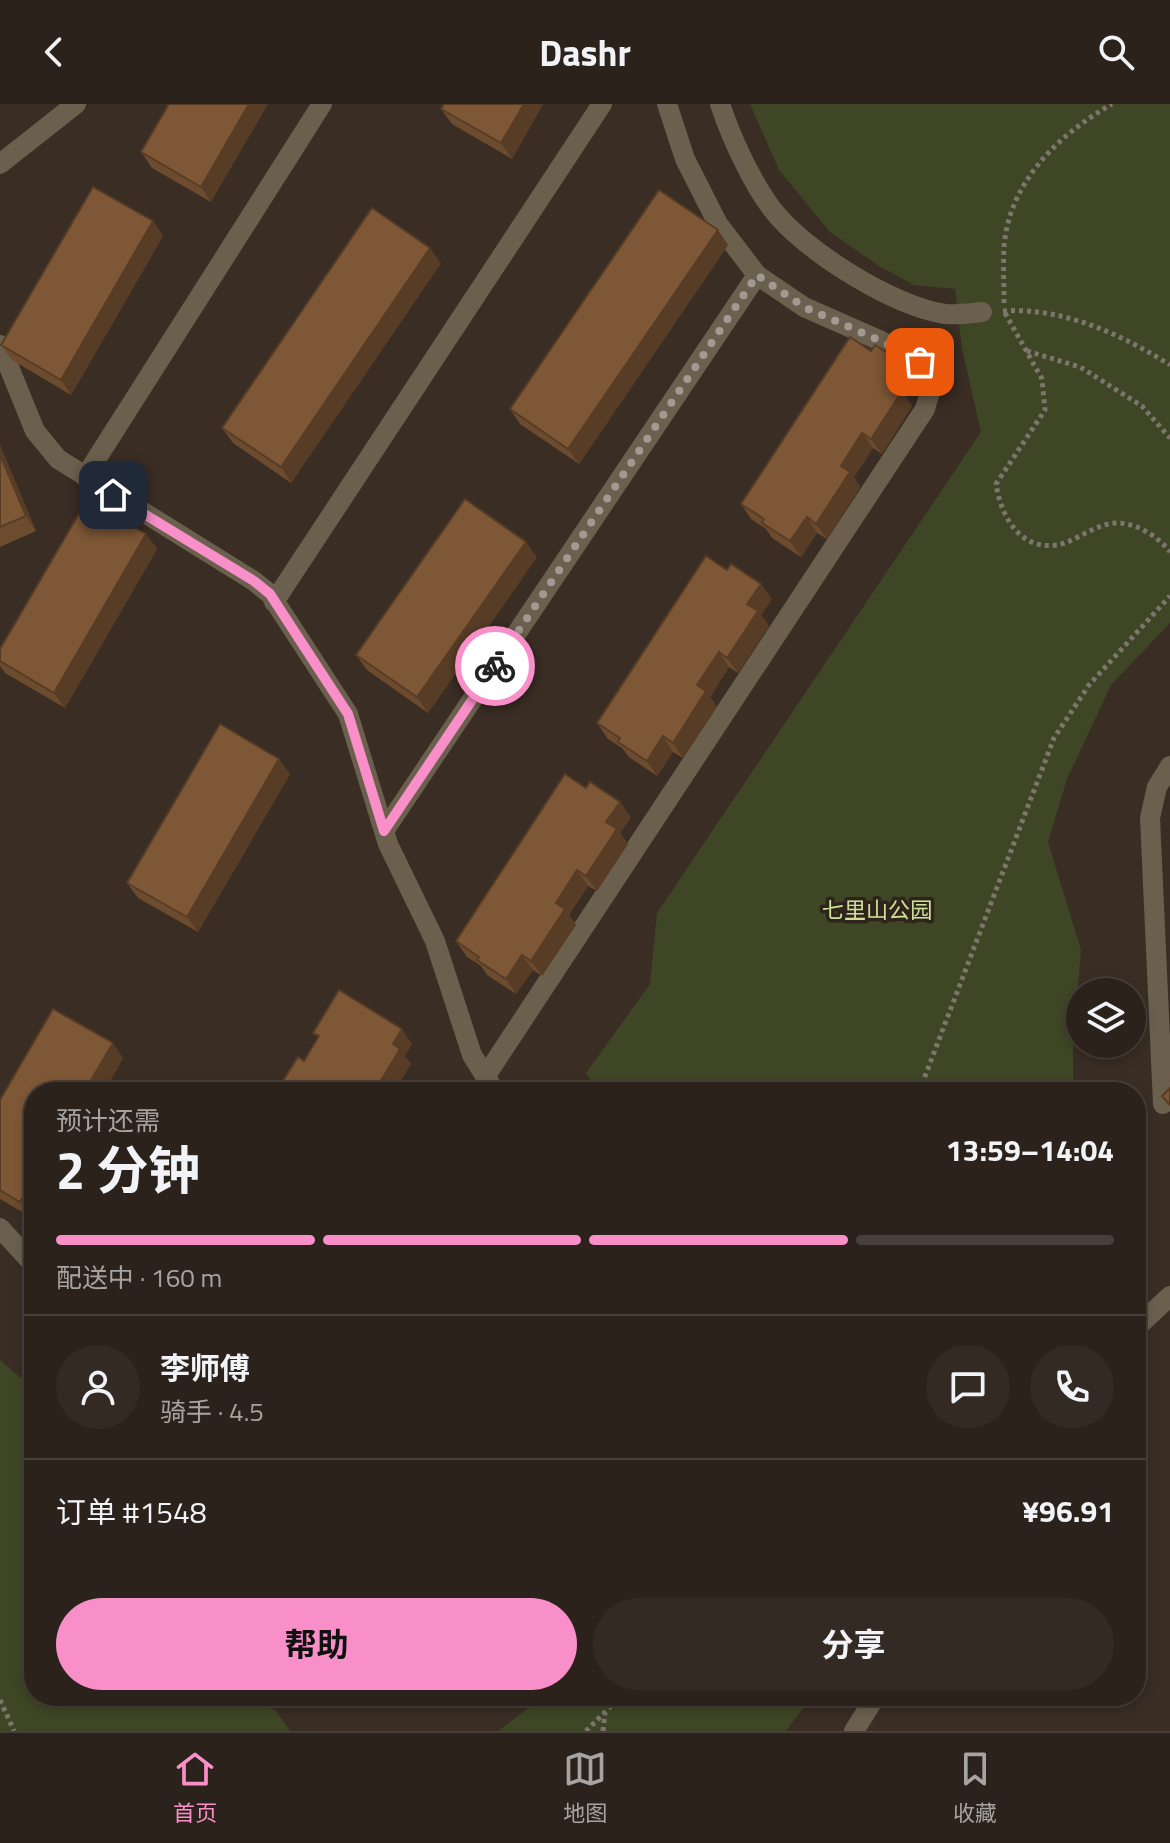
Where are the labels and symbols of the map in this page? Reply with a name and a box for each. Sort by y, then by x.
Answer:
pin [886,328,954,396]
pin [79,461,147,529]
courier [455,626,535,706]
park label: 七里山公园 [822,893,932,927]

